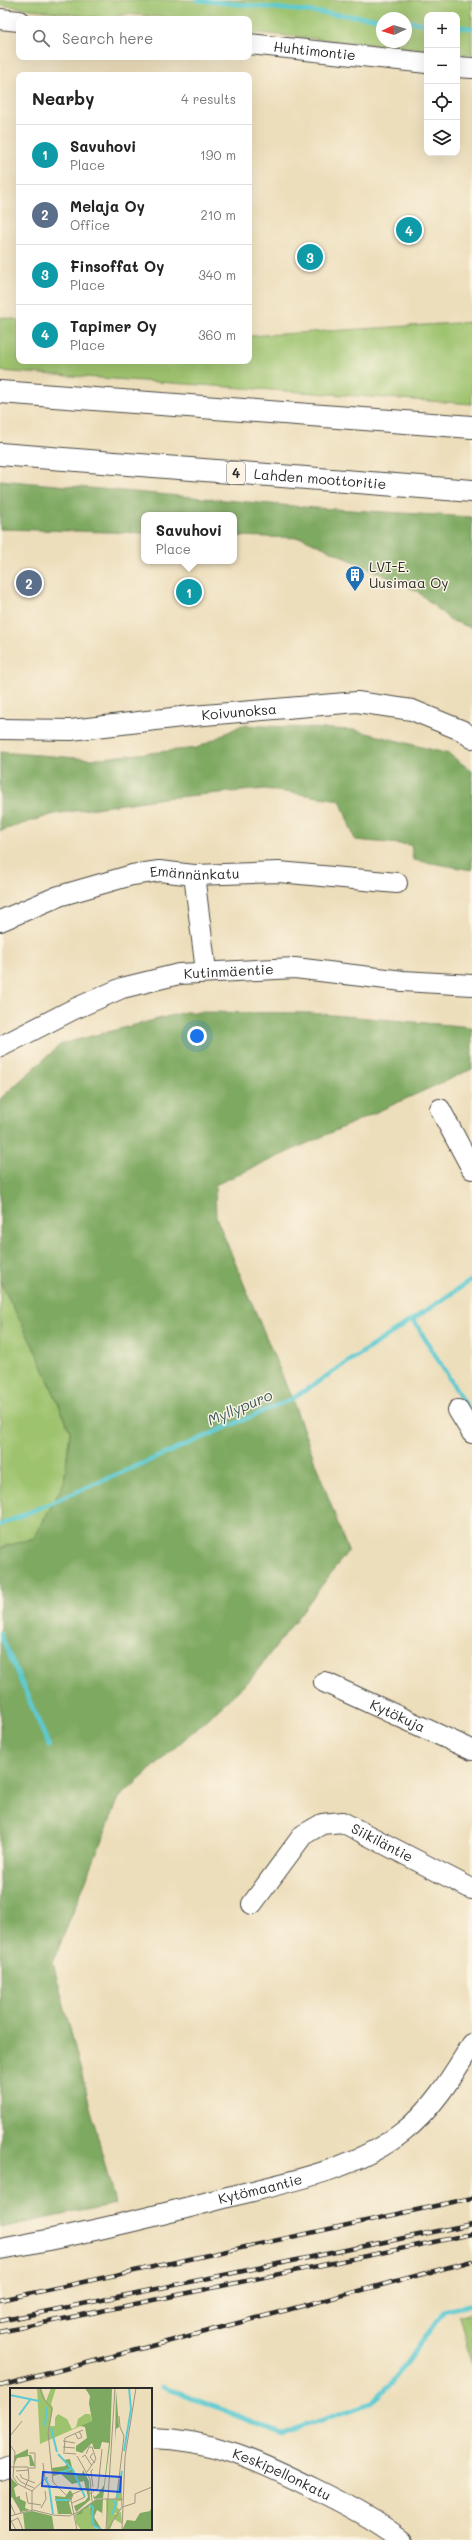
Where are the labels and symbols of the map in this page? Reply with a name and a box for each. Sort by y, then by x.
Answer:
north arrow [376,12,412,48]
street label: Huhtimontie [273,37,357,64]
pin: 4 [396,215,422,245]
pin: 3 [297,242,323,272]
road number: 4 [227,462,245,484]
street label: Lahden moottoritie [253,464,387,493]
place label: LVI-E. Uusimaa Oy [369,557,449,592]
building icon: LVI-E. Uusimaa Oy [344,564,366,592]
pin: 2 [16,568,42,598]
pin: 1 [176,577,202,607]
street label: Koivunoksa [201,699,277,724]
street label: Emännänkatu [148,861,240,884]
street label: Kutinmäentie [183,959,274,983]
your location [187,1026,207,1046]
water label: Myllypuro [204,1384,275,1430]
street label: Kytökuja [367,1694,429,1736]
street label: Siikiläntie [348,1818,417,1866]
street label: Kytömaantie [216,2169,304,2208]
inset map [10,2388,152,2530]
street label: Keskipellonkatu [230,2443,334,2505]

